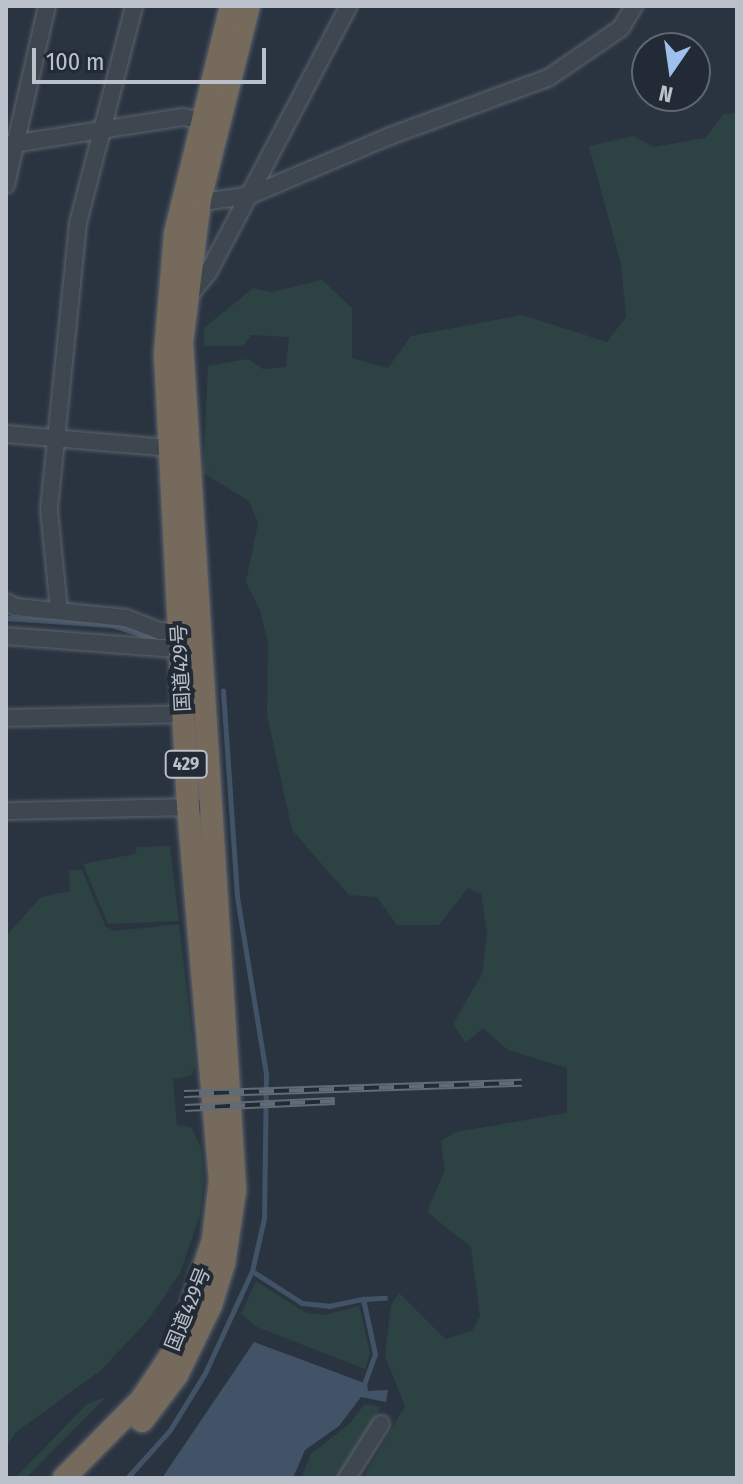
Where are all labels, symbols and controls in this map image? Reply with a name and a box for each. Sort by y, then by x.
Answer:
scale bar [36,32,270,82]
north arrow [631,32,711,112]
text: 100 m [46,48,104,76]
text: N [656,79,675,109]
street label: 国道429号 [167,624,195,712]
road number: 429 [164,750,208,778]
street label: 国道429号 [160,1264,216,1354]

